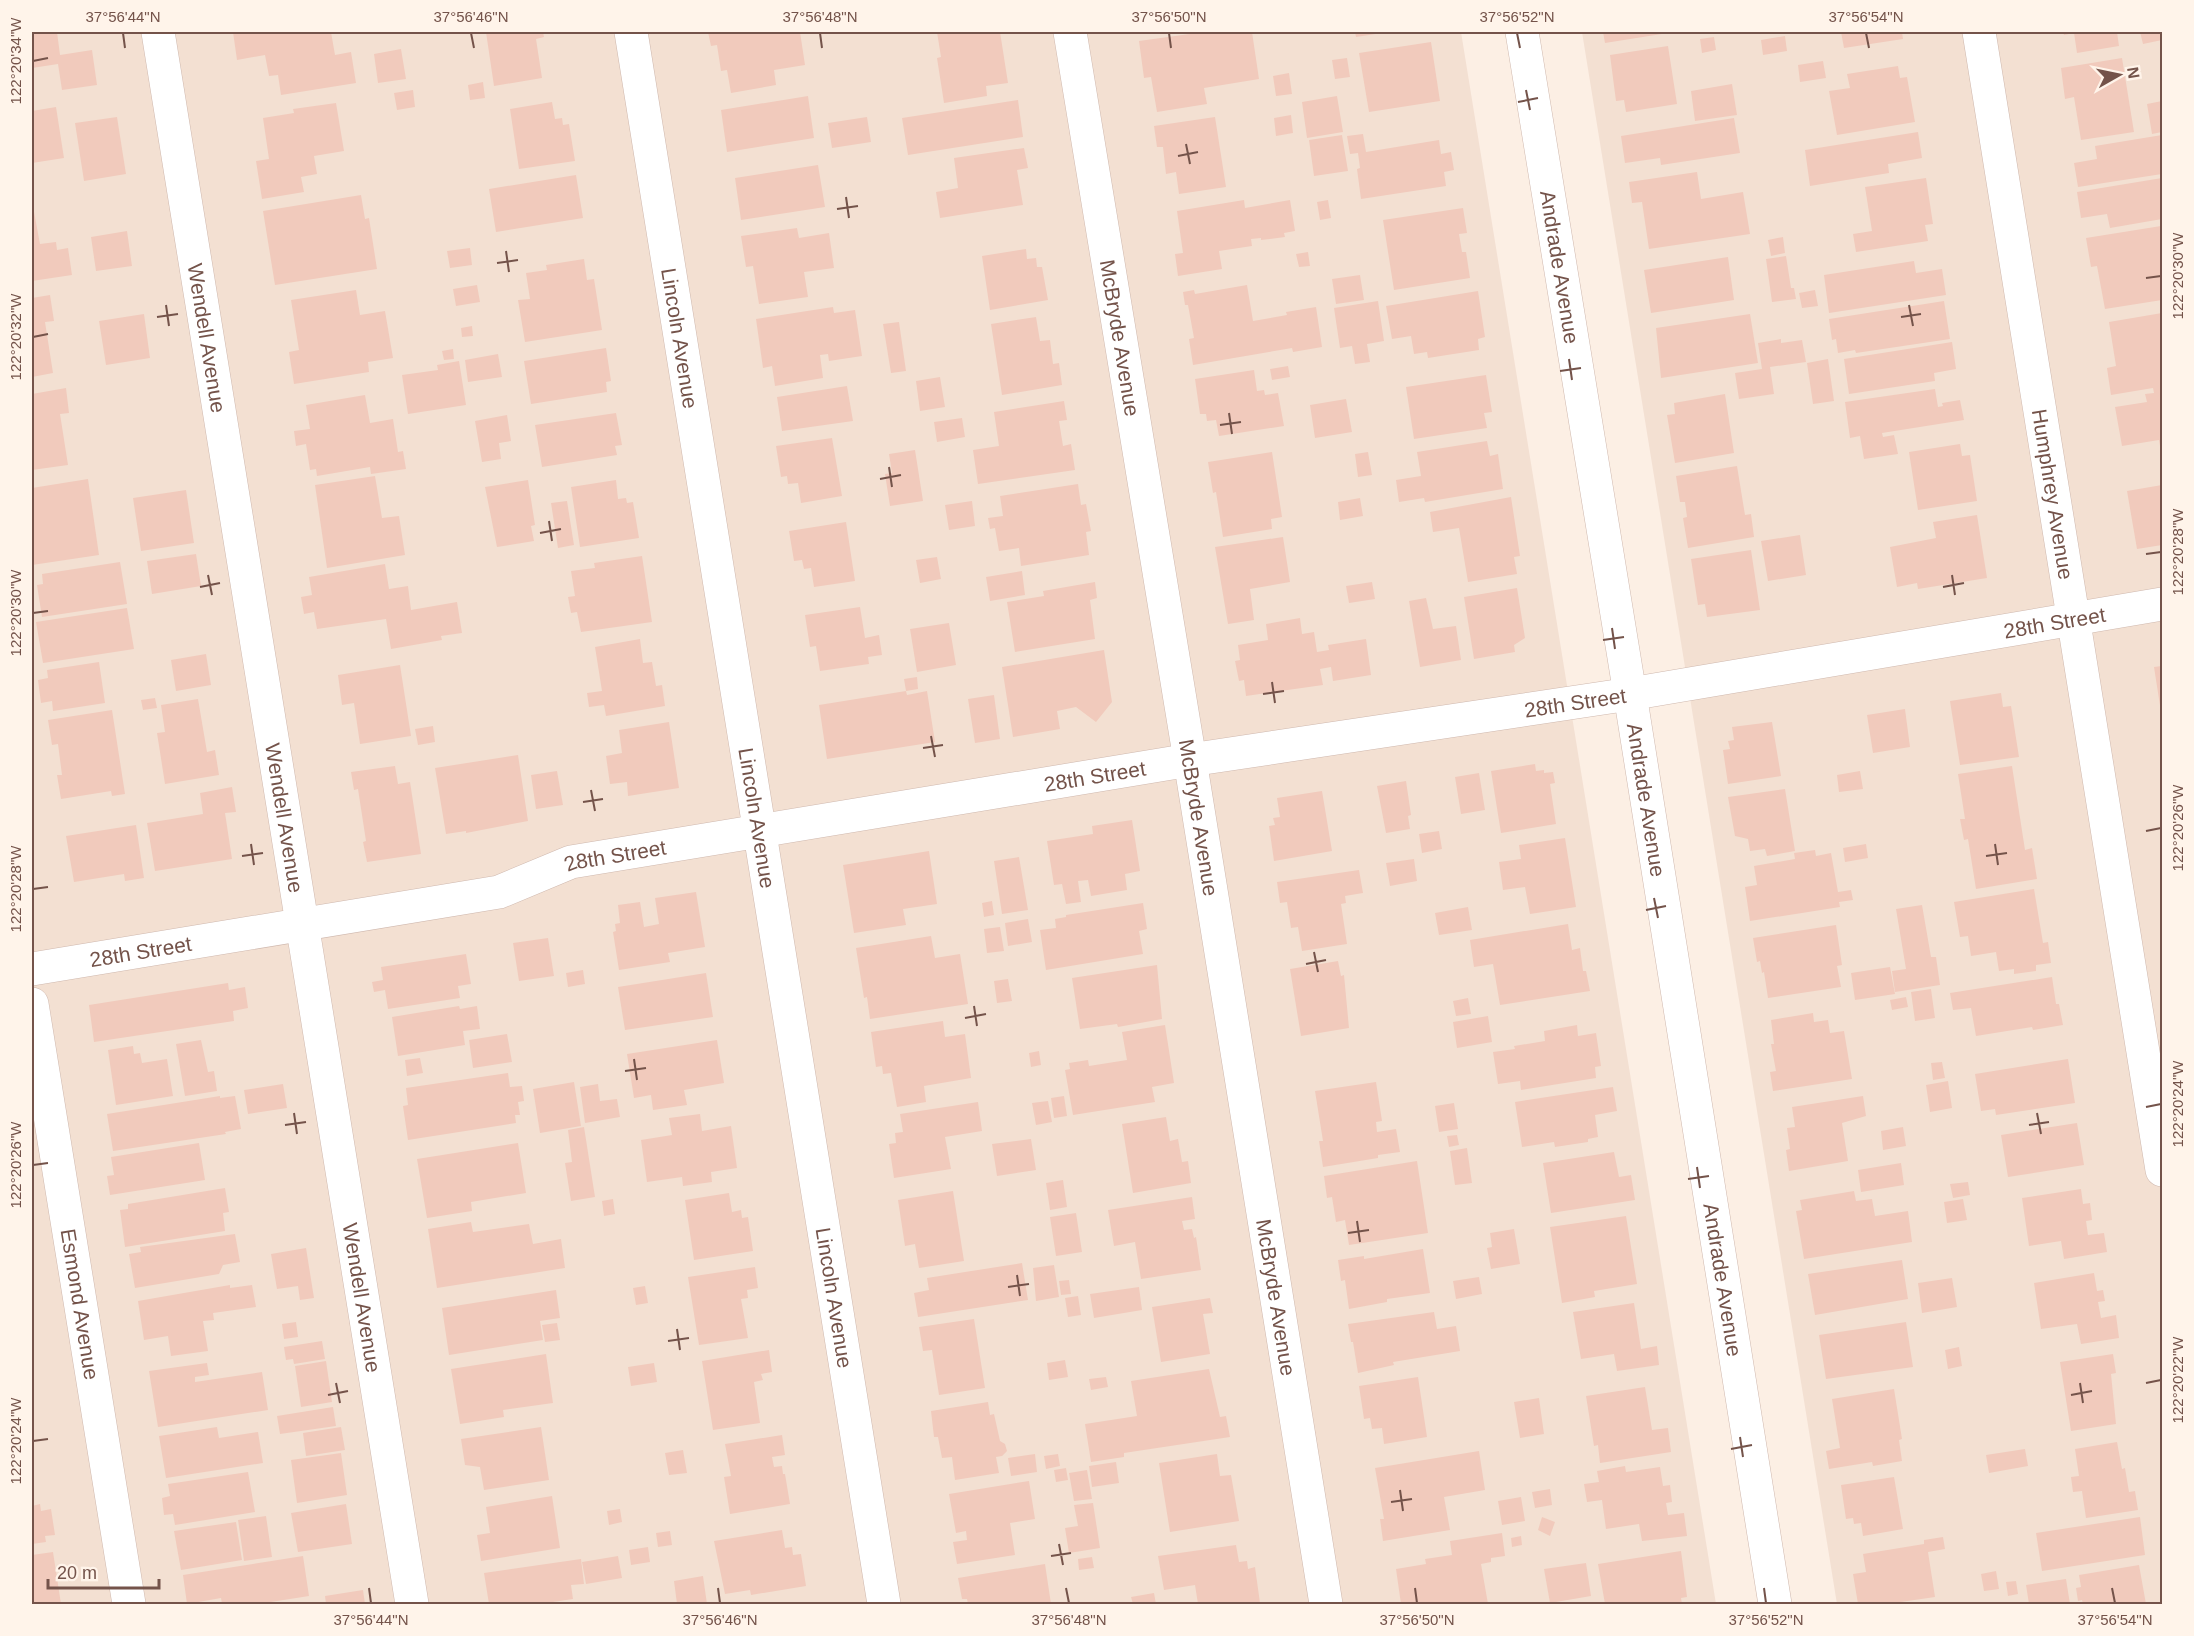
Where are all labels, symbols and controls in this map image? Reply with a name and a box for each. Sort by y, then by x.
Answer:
text: 37°56'44"N [85,8,161,25]
text: 37°56'46"N [433,8,509,25]
text: 37°56'48"N [782,8,858,25]
text: 37°56'50"N [1131,8,1207,25]
text: 37°56'52"N [1479,8,1555,25]
text: 37°56'54"N [1828,8,1904,25]
text: 122°20'34"W [7,17,24,104]
north arrow [2089,45,2149,105]
text: N [2124,66,2143,80]
street label: Andrade Avenue [1536,189,1584,345]
text: 122°20'30"W [2169,232,2186,319]
street label: McBryde Avenue [1096,258,1145,418]
street label: Wendell Avenue [184,262,231,414]
street label: Lincoln Avenue [658,266,703,410]
text: 122°20'32"W [7,293,24,380]
street label: Humphrey Avenue [2028,407,2078,581]
text: 122°20'28"W [2169,508,2186,595]
text: 122°20'30"W [7,569,24,656]
street label: 28th Street [2002,602,2107,642]
street label: 28th Street [1522,683,1628,721]
street label: Andrade Avenue [1623,722,1670,878]
street label: McBryde Avenue [1175,737,1223,897]
street label: Wendell Avenue [262,741,308,894]
street label: Lincoln Avenue [735,746,780,890]
street label: 28th Street [1042,756,1147,795]
text: 122°20'26"W [2169,784,2186,871]
street label: 28th Street [560,835,668,875]
text: 122°20'28"W [7,845,24,932]
street label: 28th Street [88,931,193,971]
text: 122°20'24"W [2169,1060,2186,1147]
text: 122°20'26"W [7,1121,24,1208]
street label: Andrade Avenue [1700,1201,1747,1358]
street label: McBryde Avenue [1253,1217,1301,1377]
street label: Wendell Avenue [339,1221,386,1374]
street label: Lincoln Avenue [812,1226,857,1370]
street label: Esmond Avenue [57,1227,104,1381]
text: 122°20'22"W [2169,1336,2186,1423]
text: 122°20'24"W [7,1397,24,1484]
scale bar [48,1552,159,1590]
text: 20 m [57,1563,97,1583]
text: 37°56'44"N [333,1611,409,1628]
text: 37°56'46"N [682,1611,758,1628]
text: 37°56'48"N [1031,1611,1107,1628]
text: 37°56'50"N [1379,1611,1455,1628]
text: 37°56'52"N [1728,1611,1804,1628]
text: 37°56'54"N [2077,1611,2153,1628]

